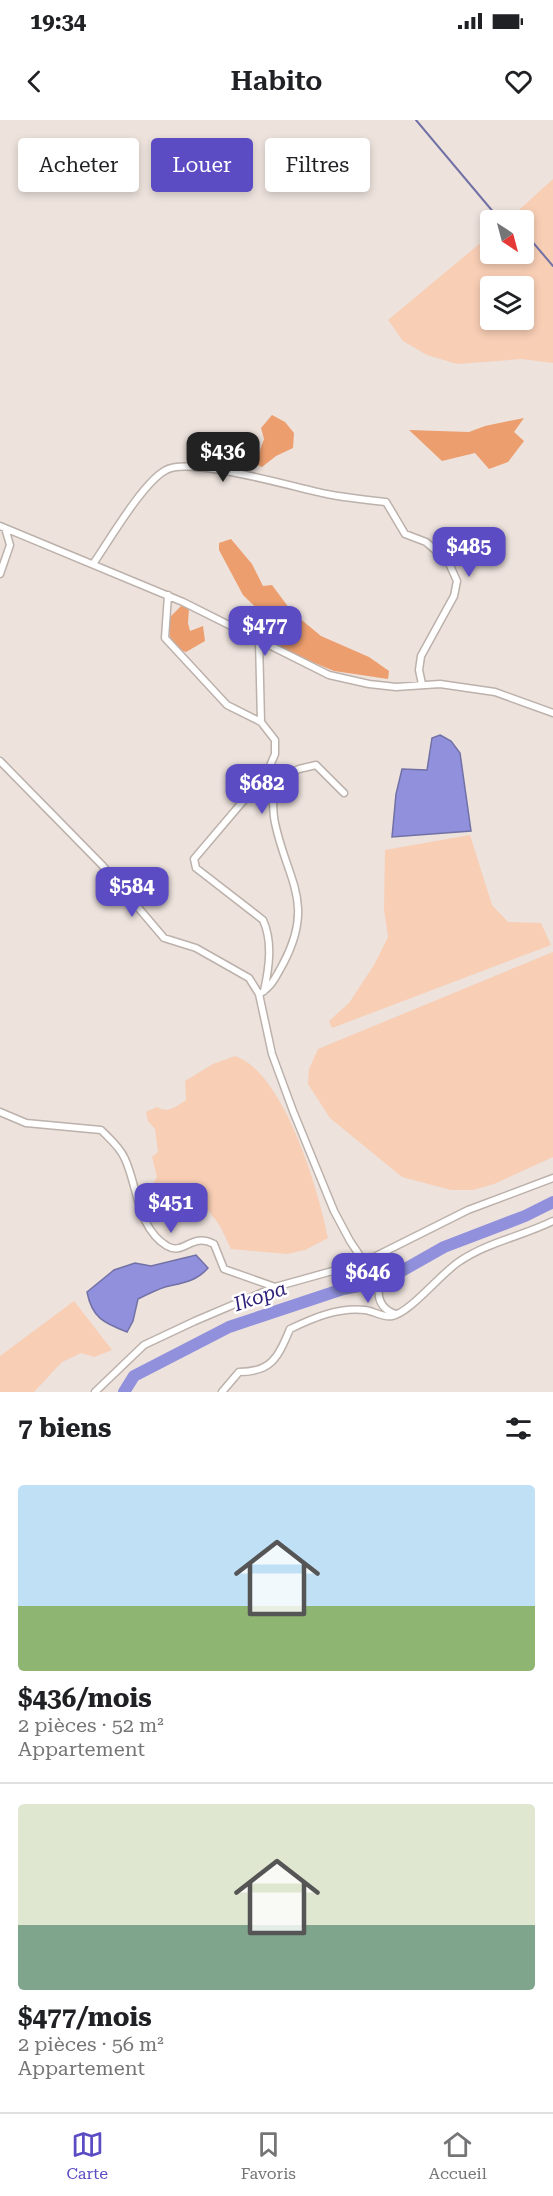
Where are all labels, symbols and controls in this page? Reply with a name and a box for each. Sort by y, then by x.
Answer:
text: 19:34 [30,9,86,34]
icon: back [18,65,51,98]
text: Habito [231,65,323,97]
icon: heart [502,65,535,98]
chip: Acheter [18,138,139,192]
chip: Louer [151,138,253,192]
chip: Filtres [265,138,370,192]
north arrow [480,210,534,264]
map controls [480,210,534,330]
button: layers [480,276,534,330]
pin: $436 [187,432,259,483]
text: $436 [201,439,245,463]
pin: $485 [433,527,505,578]
text: $485 [447,534,491,558]
pin: $477 [229,606,301,657]
text: $477 [243,613,287,637]
pin: $682 [226,764,298,815]
text: $682 [240,771,284,795]
pin: $584 [96,867,168,918]
text: $584 [110,874,154,898]
pin: $451 [135,1183,207,1234]
text: $451 [149,1190,193,1214]
pin: $646 [332,1253,404,1304]
text: $646 [346,1260,390,1284]
water label: Ikopa [229,1276,290,1317]
icon: filters [502,1412,535,1445]
text: 7 biens [18,1413,111,1443]
icon: home [223,1524,331,1632]
text: $436/mois [18,1683,152,1713]
text: 2 pièces · 52 m² [18,1713,164,1737]
text: Appartement [18,1737,145,1761]
icon: home [223,1843,331,1951]
text: $477/mois [18,2002,152,2032]
text: 2 pièces · 56 m² [18,2032,164,2056]
text: Appartement [18,2056,145,2080]
tab: Carte [66,2128,108,2183]
tab: Favoris [241,2128,296,2183]
tab: Accueil [429,2128,487,2183]

